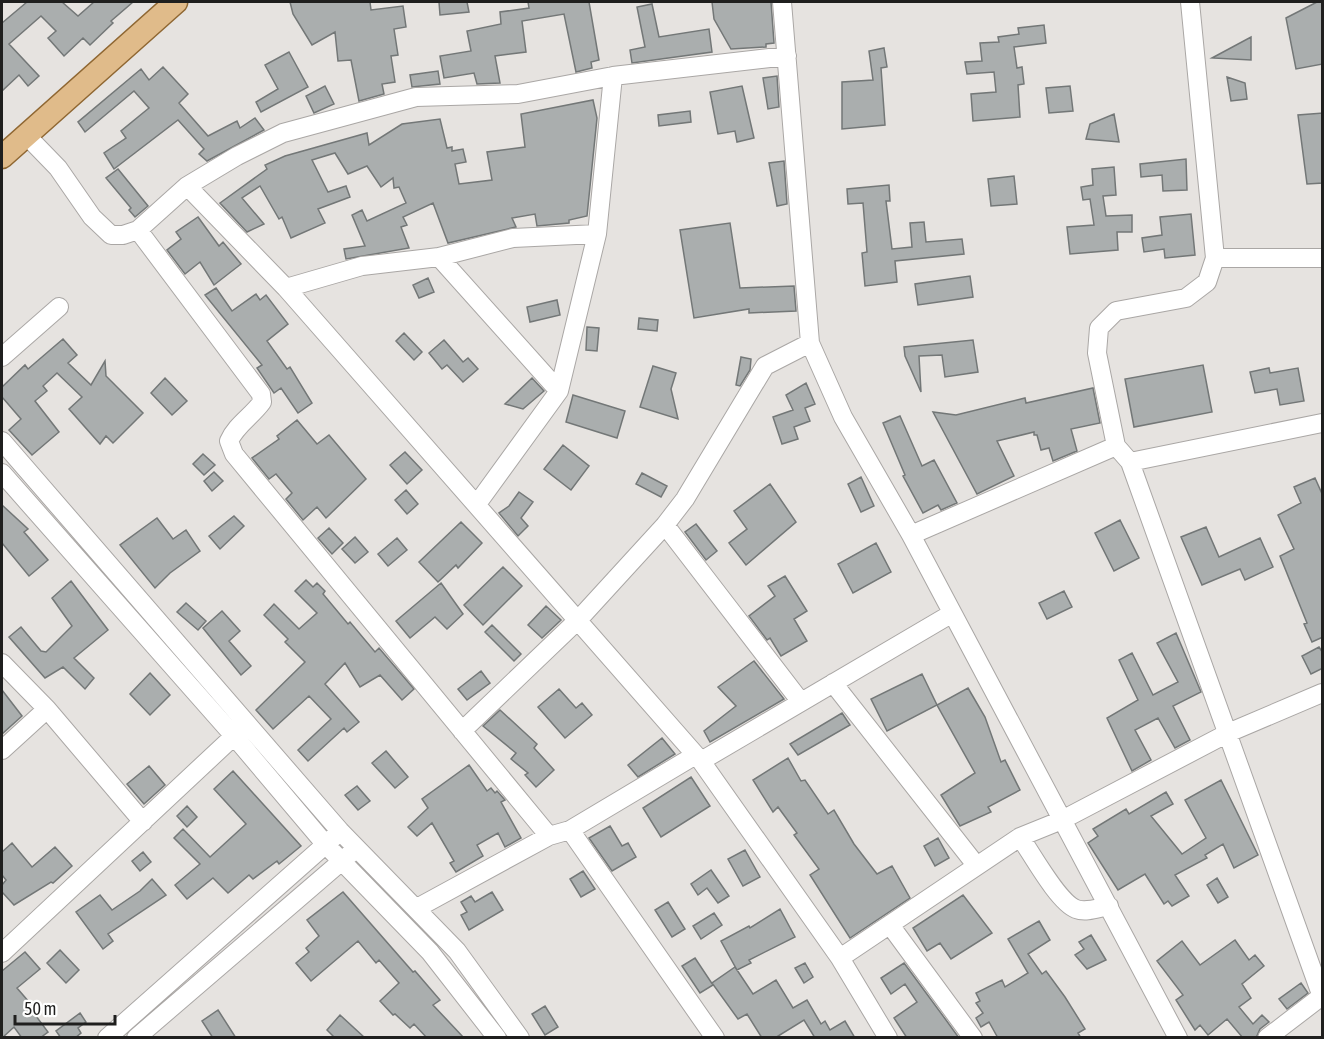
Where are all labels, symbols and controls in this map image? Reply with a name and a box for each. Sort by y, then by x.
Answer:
scale bar [15,988,116,1026]
text: 50 m [24,998,56,1019]

